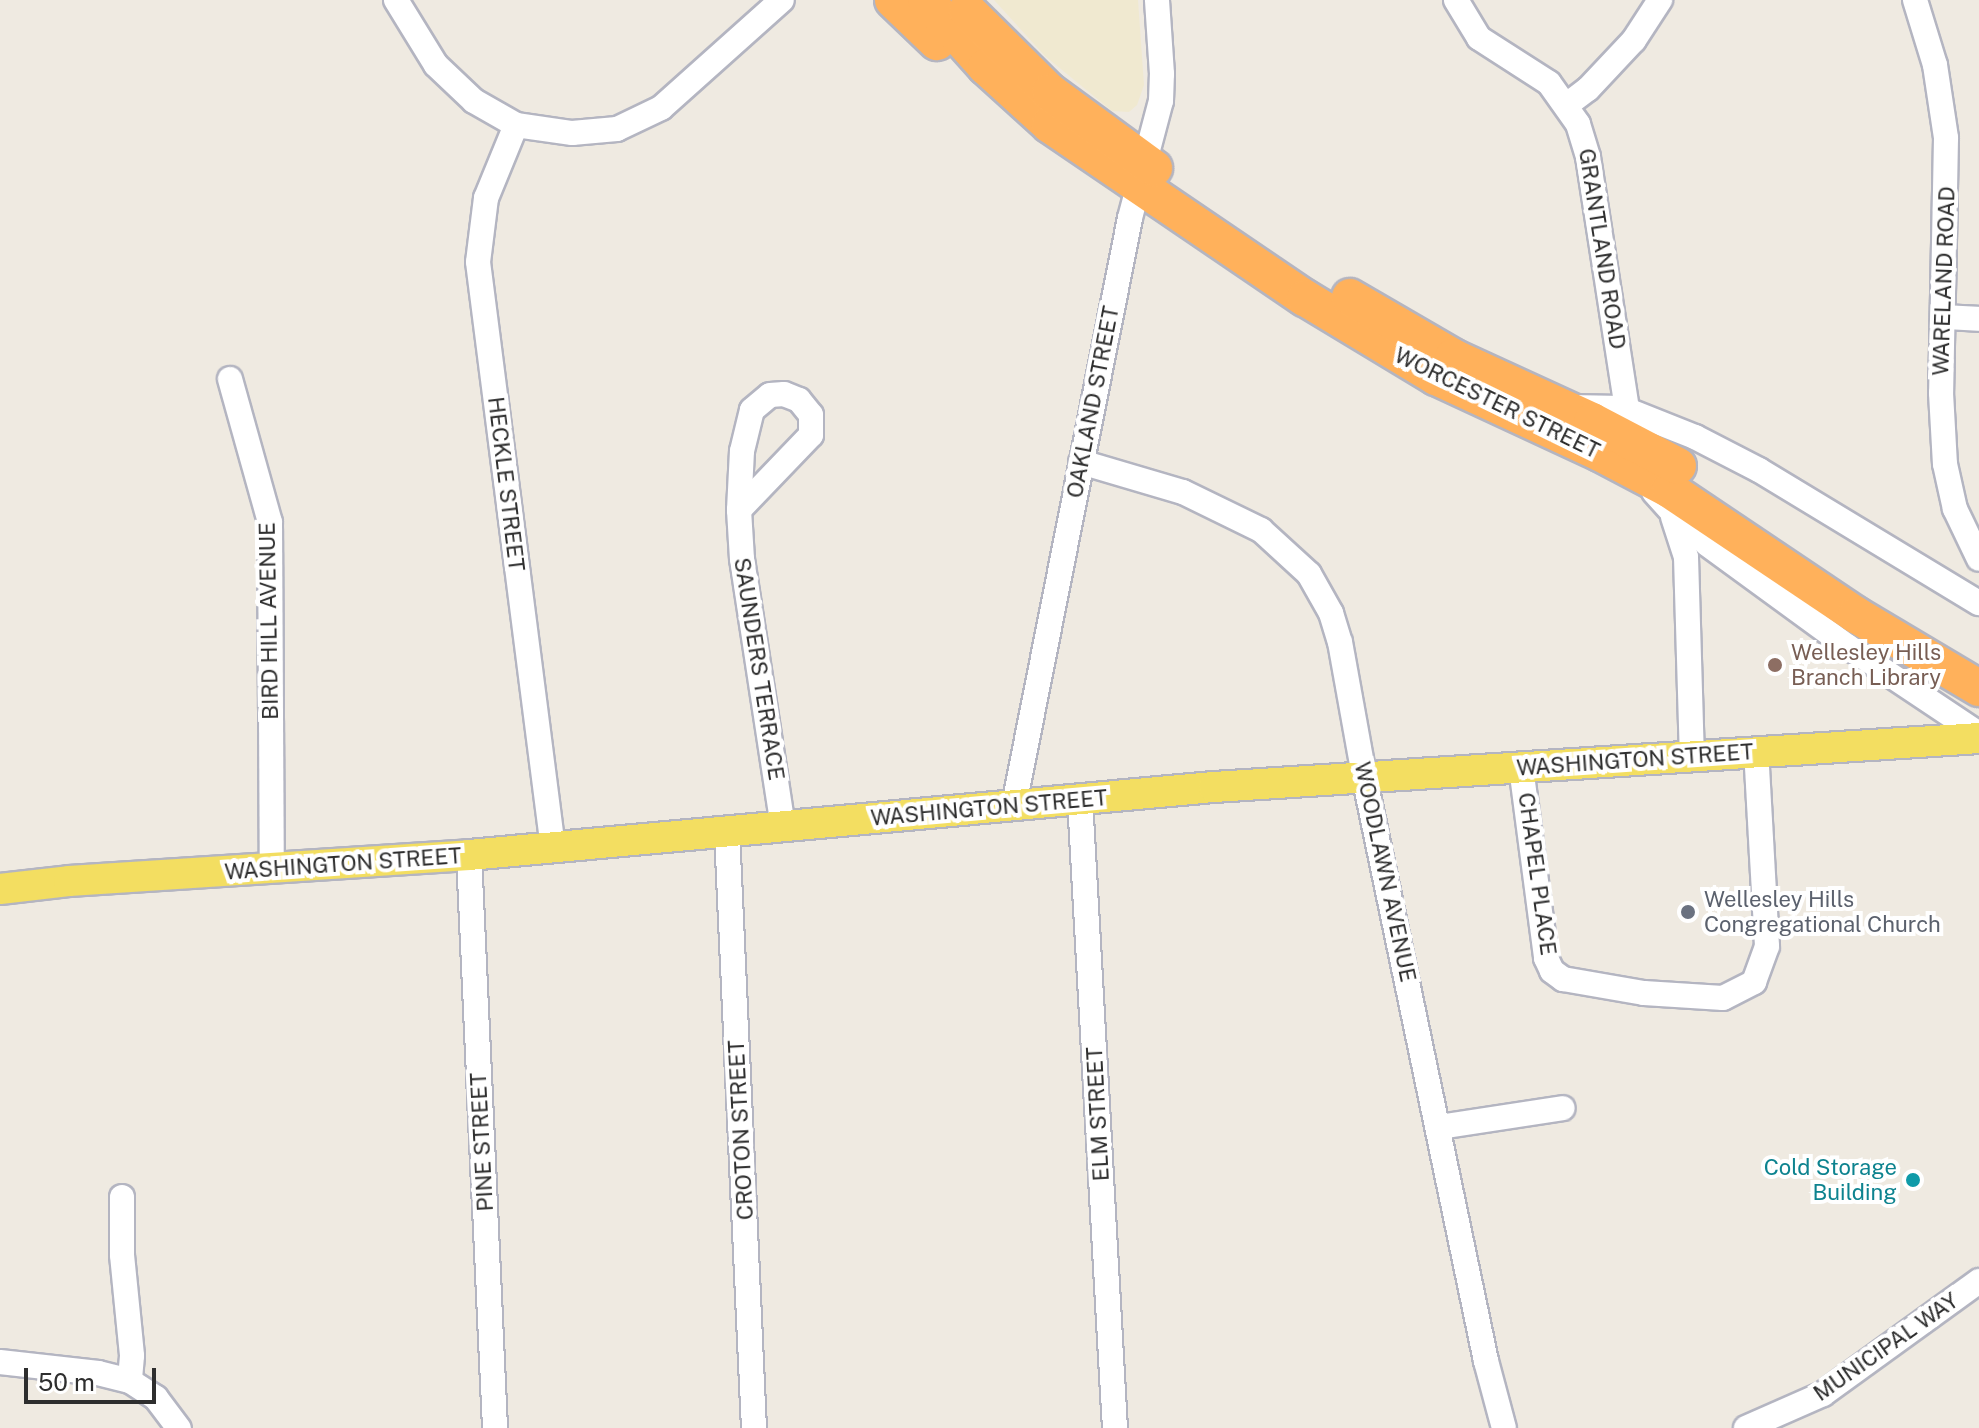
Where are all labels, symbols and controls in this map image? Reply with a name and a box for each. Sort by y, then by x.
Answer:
street label: GRANTLAND ROAD [1573,147,1631,351]
street label: WARELAND ROAD [1928,186,1960,376]
street label: OAKLAND STREET [1061,304,1125,500]
street label: WORCESTER STREET [1390,342,1604,464]
street label: HECKLE STREET [482,395,530,573]
street label: BIRD HILL AVENUE [254,522,284,720]
street label: SAUNDERS TERRACE [728,556,790,782]
place label: Wellesley Hills Branch Library [1791,639,1941,690]
marker: Wellesley Hills Branch Library [1766,656,1784,674]
street label: WASHINGTON STREET [1516,739,1754,781]
street label: WOODLAWN AVENUE [1349,760,1421,984]
street label: WASHINGTON STREET [870,785,1108,831]
street label: CHAPEL PLACE [1513,791,1561,957]
street label: WASHINGTON STREET [224,843,462,885]
place label: Wellesley Hills Congregational Church [1704,886,1941,938]
marker: Wellesley Hills Congregational Church [1679,903,1697,921]
street label: CROTON STREET [723,1039,759,1221]
street label: ELM STREET [1081,1046,1115,1182]
street label: PINE STREET [465,1072,499,1212]
place label: Cold Storage Building [1764,1154,1897,1206]
marker: Cold Storage Building [1904,1171,1922,1189]
street label: MUNICIPAL WAY [1808,1287,1964,1407]
scale bar [28,1352,160,1402]
text: 50 m [38,1368,95,1396]

